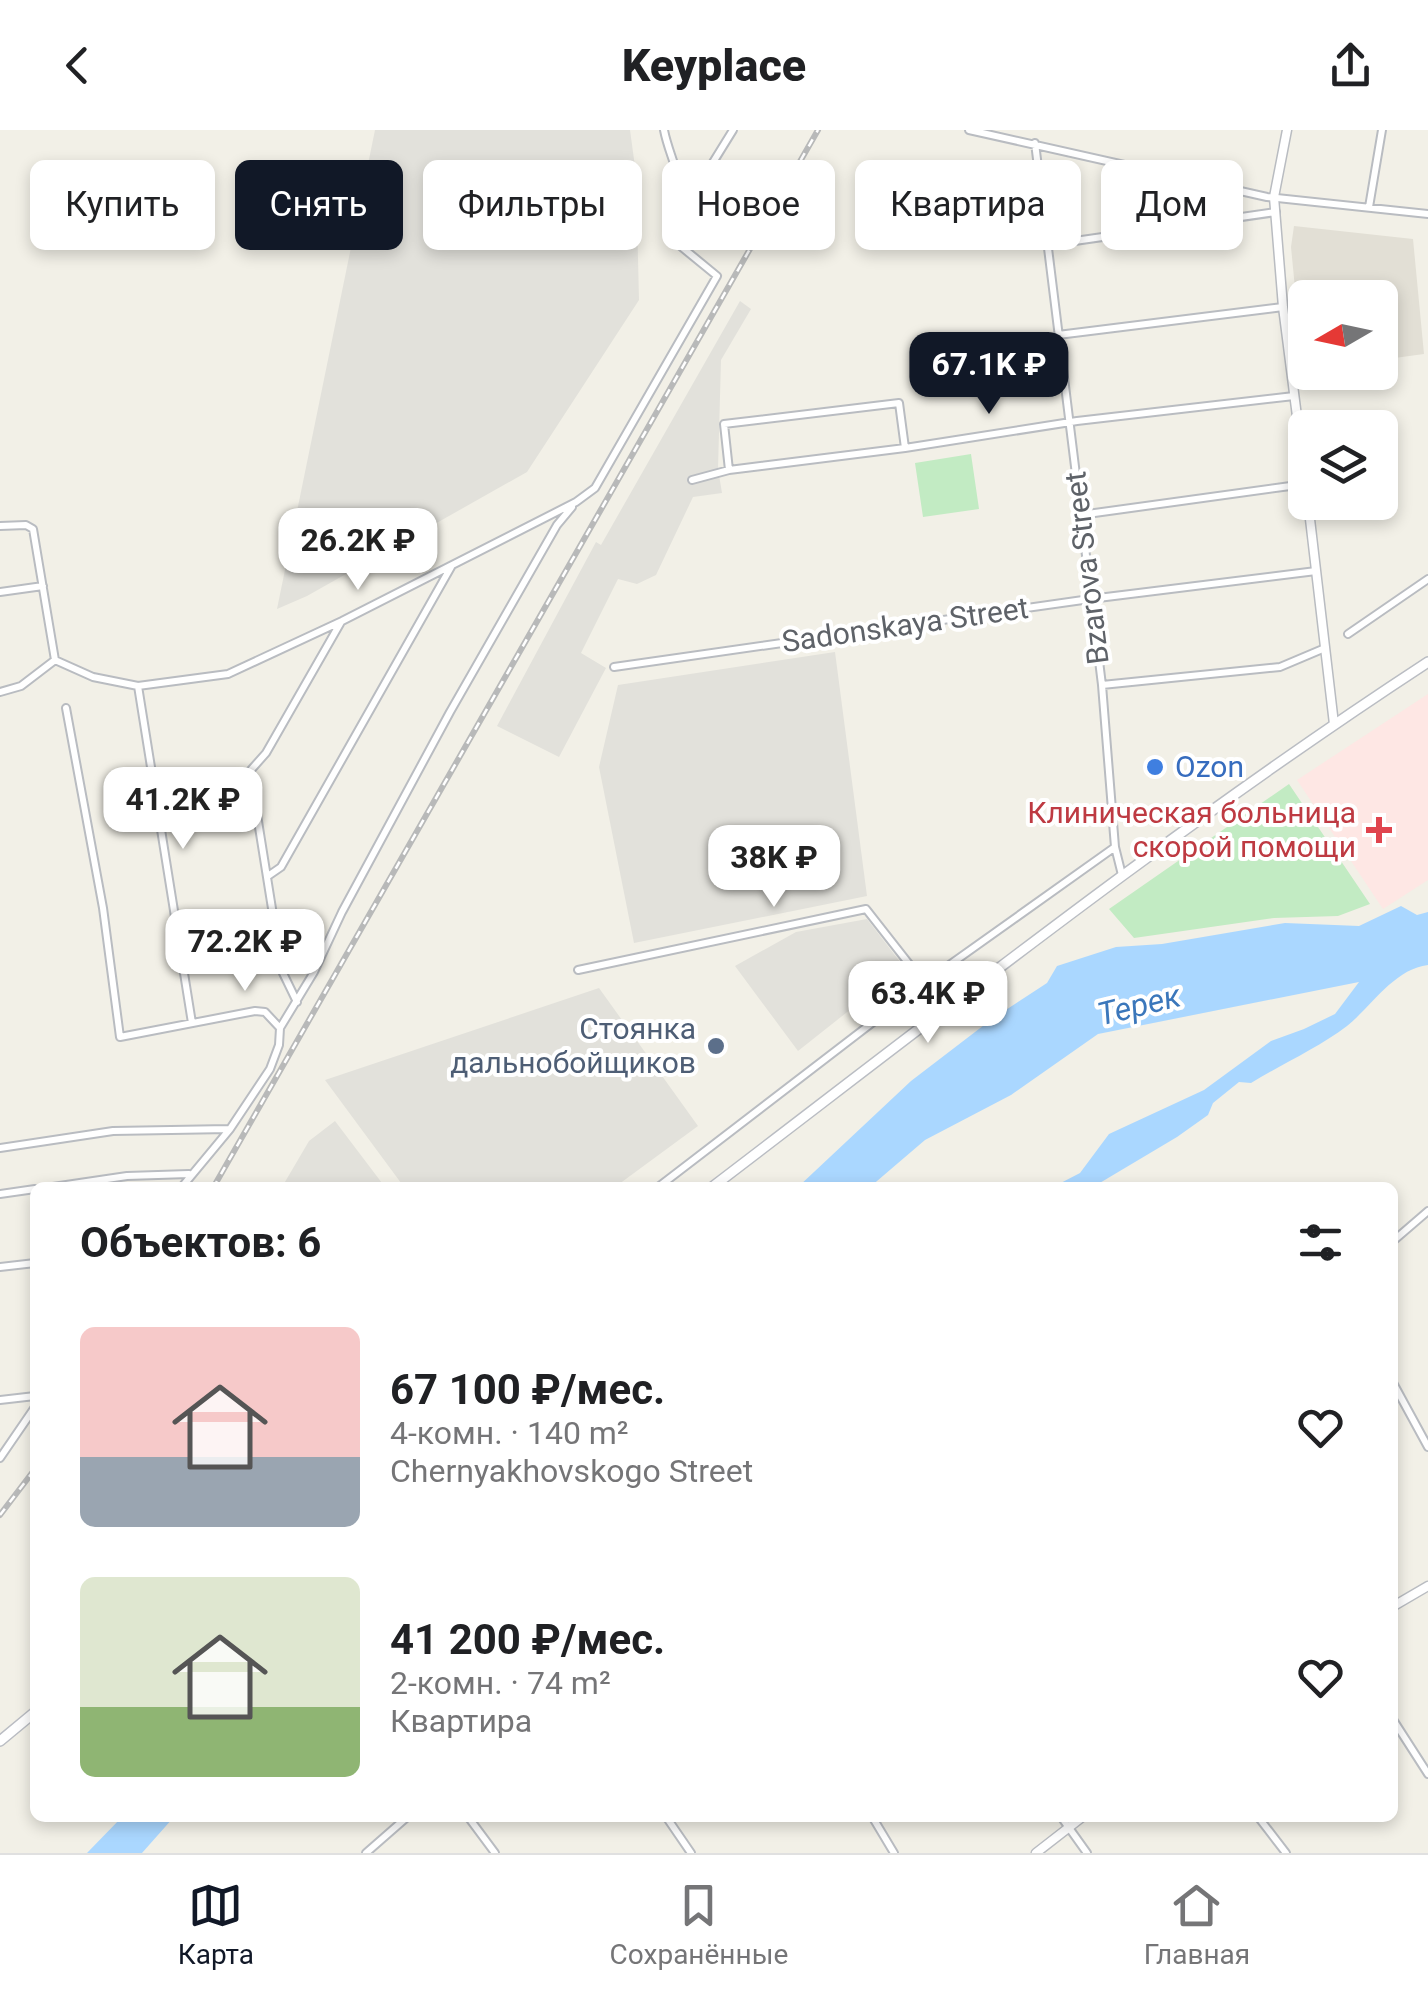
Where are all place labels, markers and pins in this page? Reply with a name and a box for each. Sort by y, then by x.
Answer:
pin: 67.1K ₽ [897,332,1081,417]
pin: 26.2K ₽ [266,508,450,593]
place label: Ozon [1175,749,1244,784]
marker: Ozon [1144,756,1166,778]
pin: 41.2K ₽ [91,767,275,852]
place label: Клиническая больница скорой помощи [1027,795,1356,864]
marker: Клиническая больница скорой помощи [1366,817,1392,843]
pin: 38K ₽ [704,825,844,910]
pin: 72.2K ₽ [153,909,337,994]
pin: 63.4K ₽ [836,961,1020,1046]
place label: Стоянка дальнобойщиков [450,1011,696,1080]
marker: Стоянка дальнобойщиков [705,1035,727,1057]

